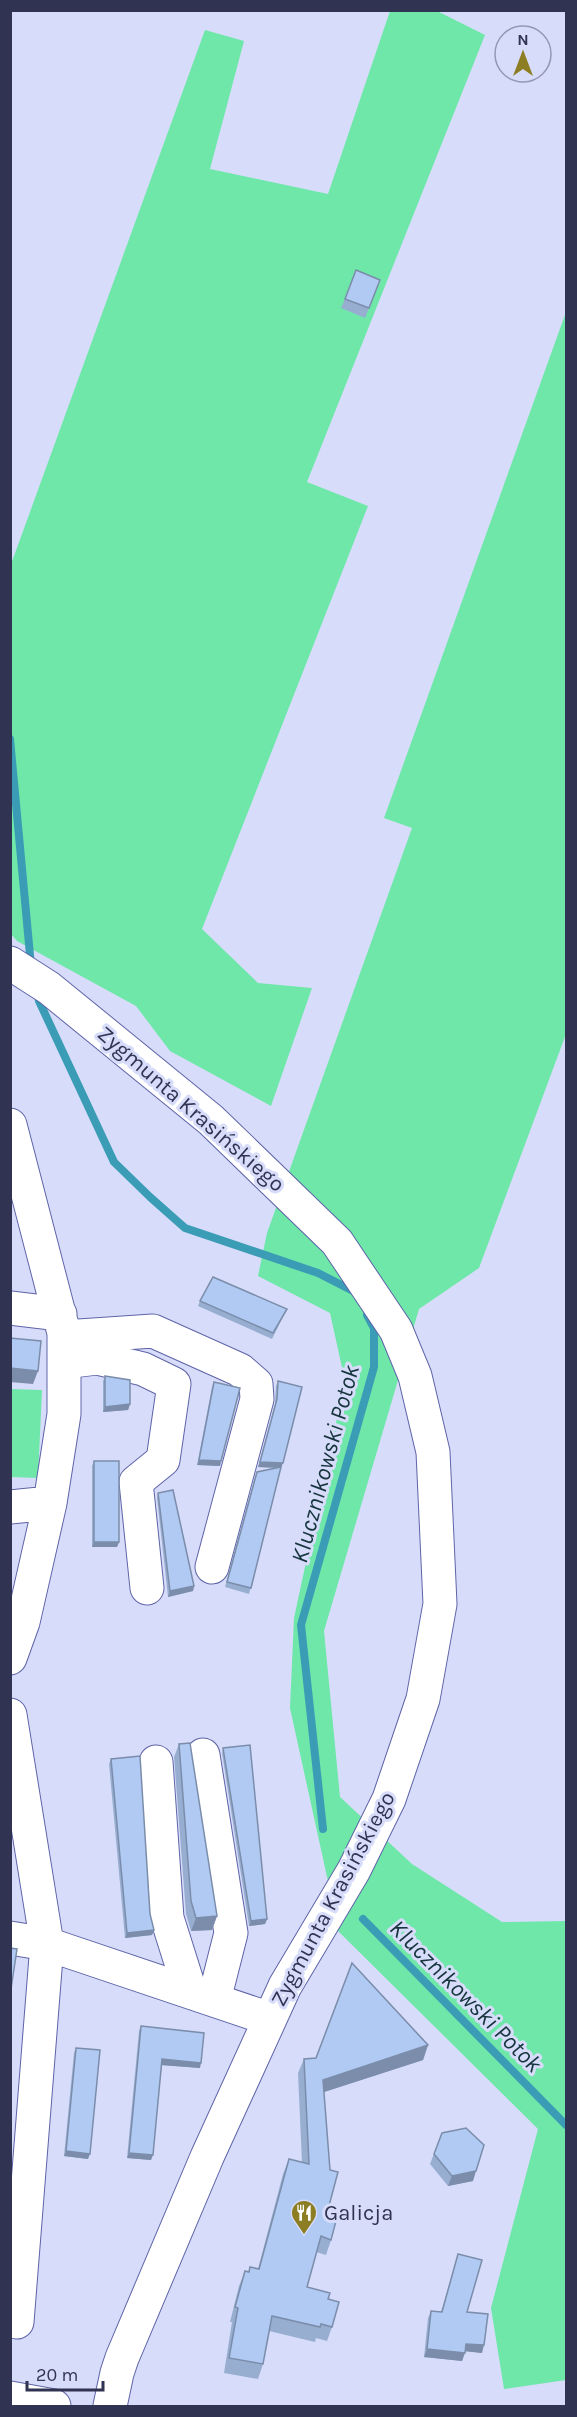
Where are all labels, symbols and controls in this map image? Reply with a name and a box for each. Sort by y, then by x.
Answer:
north arrow [493,24,553,84]
text: N [517,30,529,49]
street label: Zygmunta Krasińskiego [92,1021,290,1197]
water label: Klucznikowski Potok [285,1361,365,1566]
street label: Zygmunta Krasińskiego [265,1787,401,2011]
water label: Klucznikowski Potok [384,1914,548,2078]
restaurant icon: Galicja [289,2198,319,2236]
place label: Galicja [324,2200,393,2226]
scale bar [27,2354,104,2392]
text: 20 m [36,2364,78,2386]

